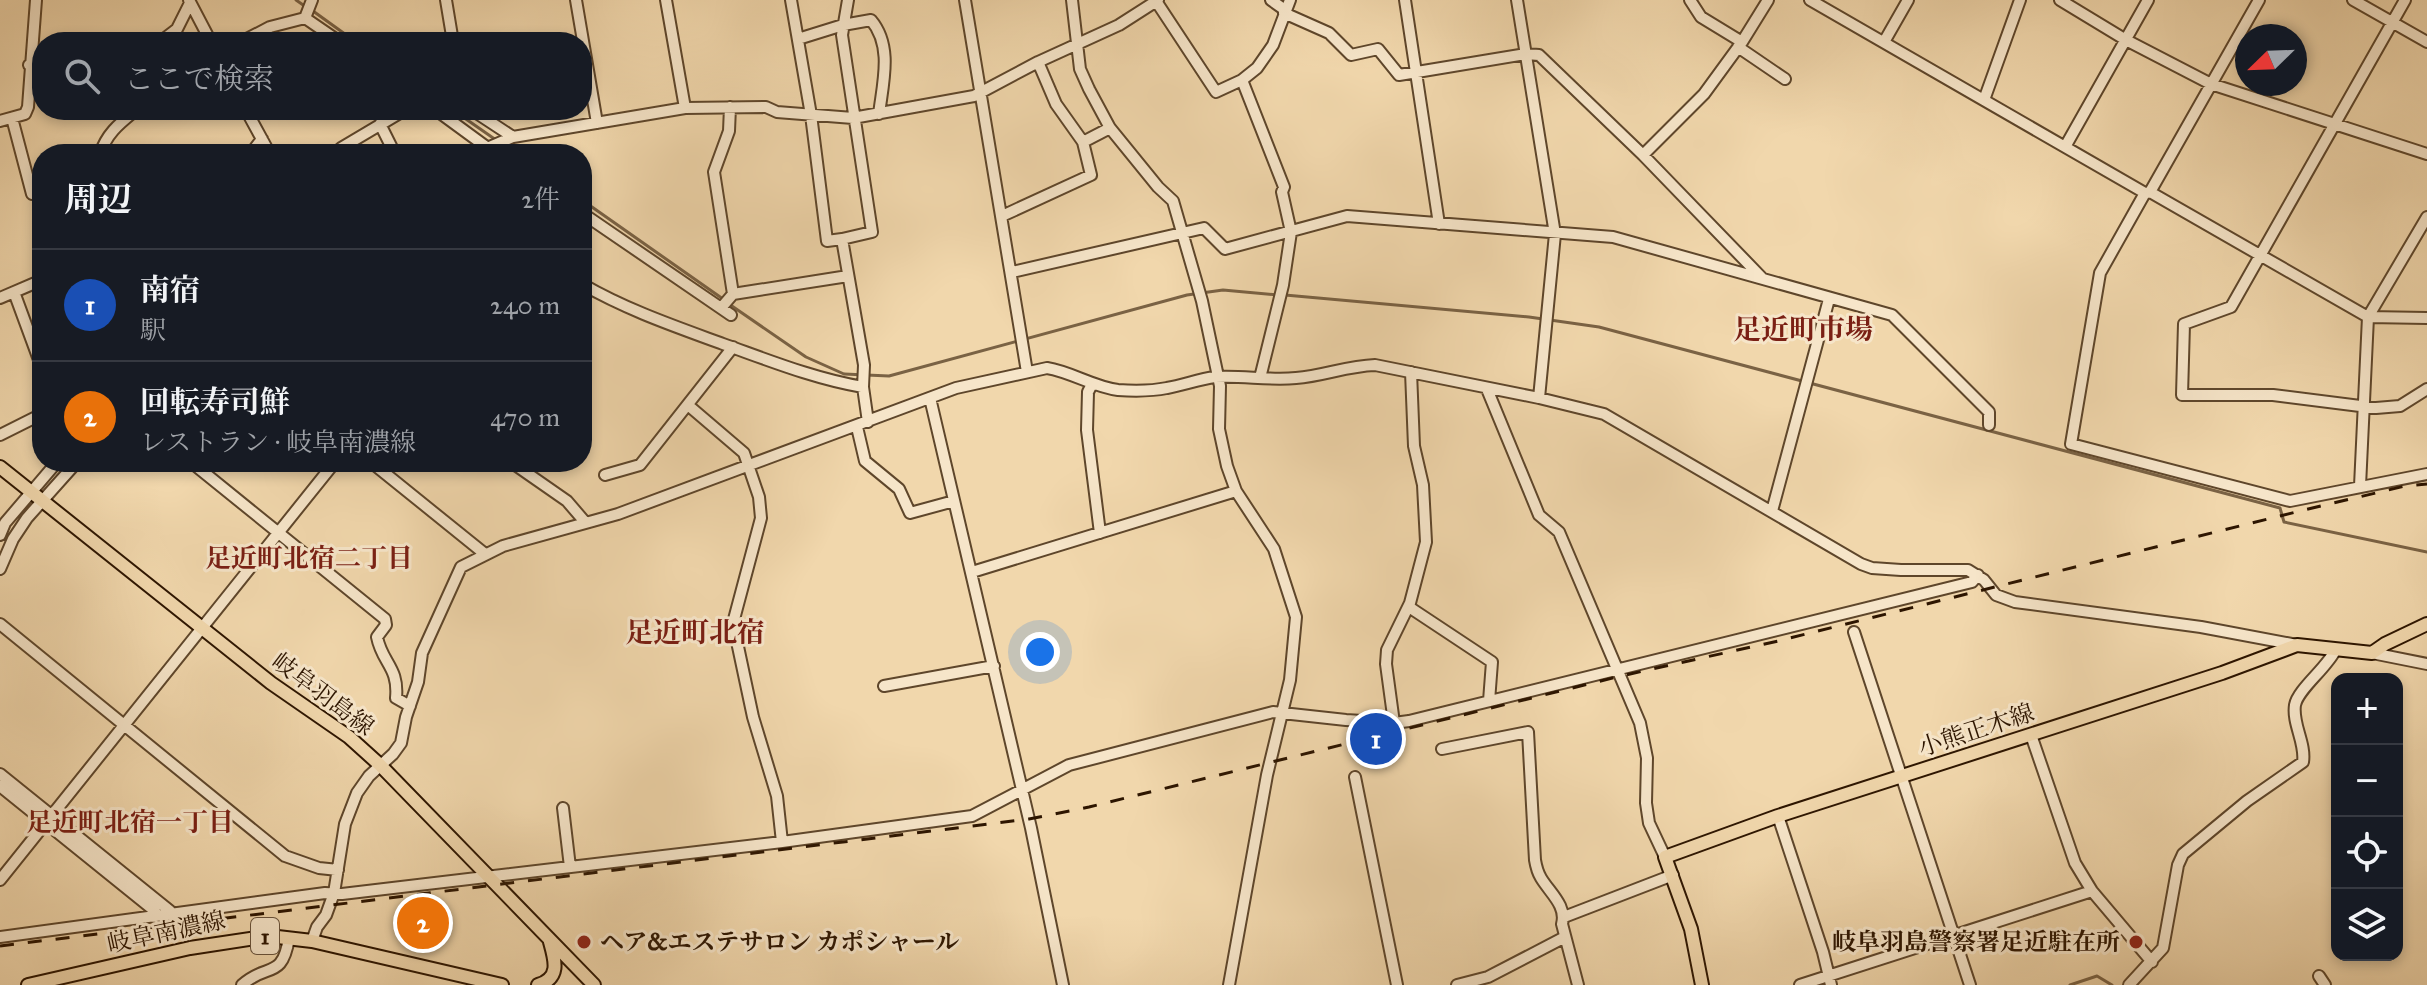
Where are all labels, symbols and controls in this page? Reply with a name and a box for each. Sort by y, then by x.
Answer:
north arrow [2235,24,2307,96]
search box [32,32,592,120]
icon: search [60,54,104,98]
text: ここで検索 [124,61,274,97]
text: 周辺 [64,179,132,220]
text: 2件 [521,183,560,215]
text: 南宿 [140,272,200,308]
text: 1 [85,289,95,321]
text: 240 m [490,289,560,321]
district label: 足近町市場 [1733,312,1873,347]
text: 駅 [140,314,166,346]
text: 回転寿司鮮 [140,384,290,420]
text: 2 [84,401,96,433]
text: 470 m [490,401,560,433]
text: レストラン · 岐阜南濃線 [140,426,416,458]
district label: 足近町北宿二丁目 [205,542,413,574]
district label: 足近町北宿 [625,615,765,650]
your location [1020,632,1060,672]
street label: 岐阜羽島線 [266,646,380,742]
map controls [2331,673,2403,961]
button: + [2331,673,2403,745]
street label: 小熊正木線 [1914,697,2038,763]
pin: 1 [1350,709,1402,769]
button: − [2331,745,2403,817]
district label: 足近町北宿一丁目 [26,806,234,838]
button: locate [2331,817,2403,889]
button: layers [2331,889,2403,961]
pin: 2 [397,893,449,953]
street label: 岐阜南濃線 [104,905,228,959]
road number: 1 [251,918,279,954]
place label: ヘア&エステサロン カポシャール [600,927,959,957]
place label: 岐阜羽島警察署足近駐在所 [1832,927,2120,957]
marker: ヘア&エステサロン カポシャール [575,933,593,951]
marker: 岐阜羽島警察署足近駐在所 [2127,933,2145,951]

